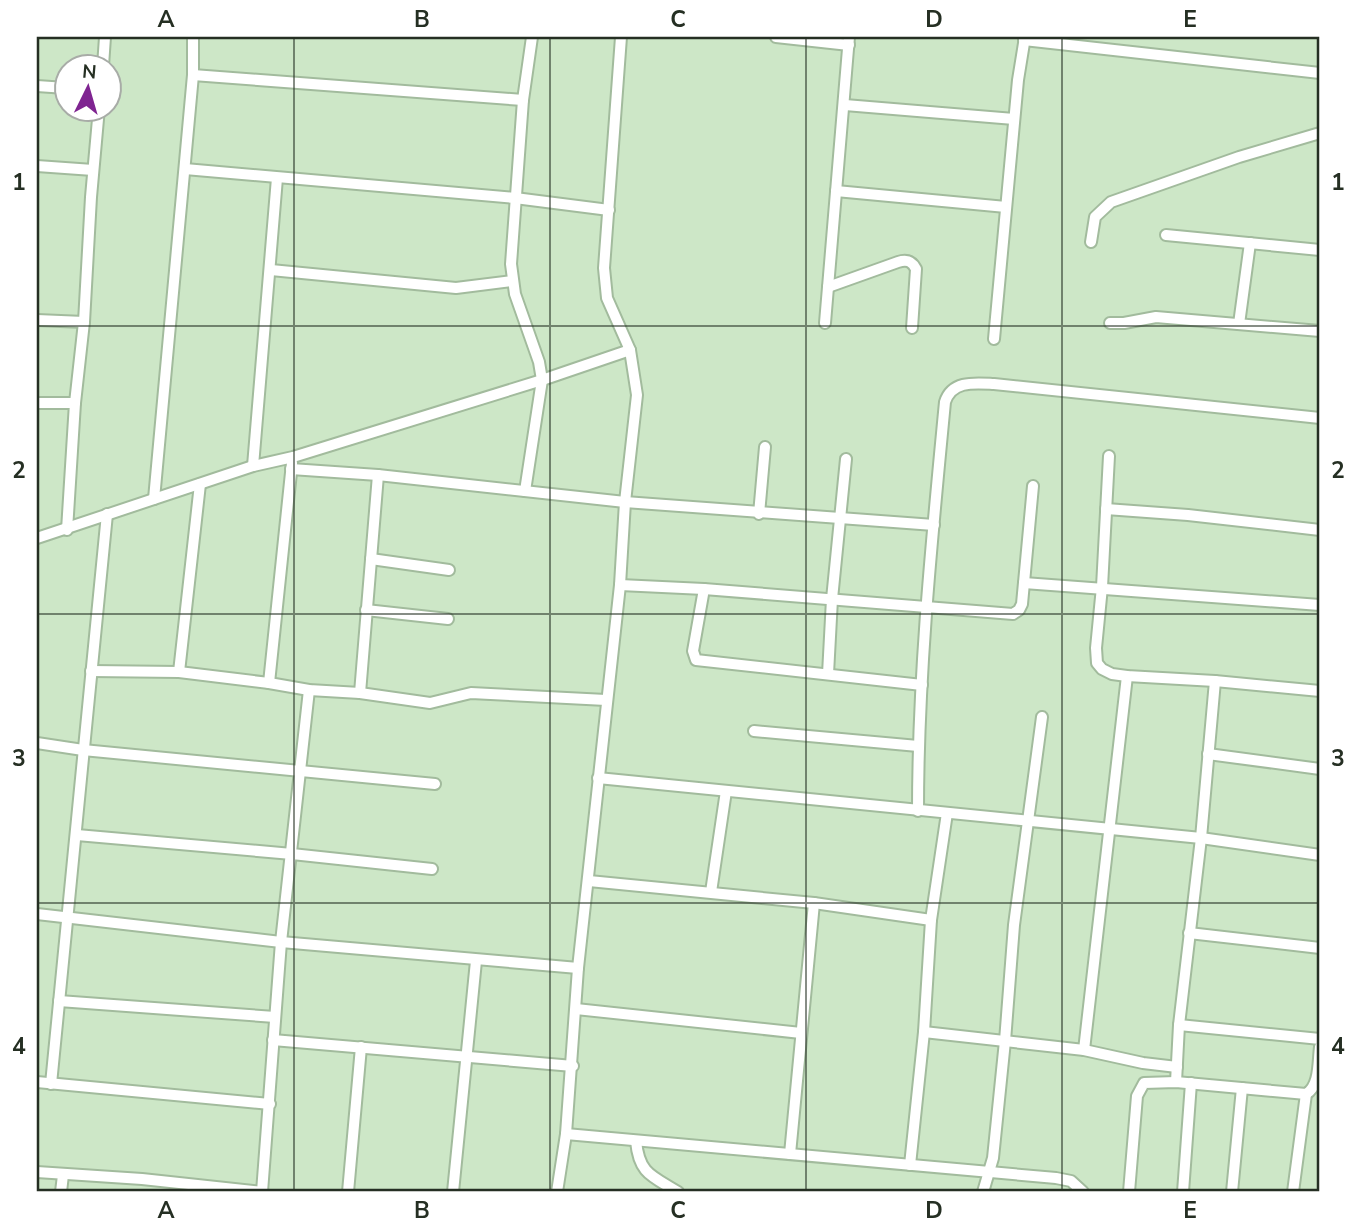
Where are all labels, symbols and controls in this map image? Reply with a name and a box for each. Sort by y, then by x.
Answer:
text: A [157,4,175,35]
text: B [414,4,430,35]
text: C [670,4,686,35]
text: D [925,4,943,35]
text: E [1183,4,1197,35]
north arrow [52,52,122,122]
text: N [81,58,98,86]
text: 1 [12,167,26,198]
text: 1 [1331,167,1345,198]
text: 2 [12,455,26,486]
text: 2 [1331,455,1345,486]
text: 3 [12,743,26,774]
text: 3 [1331,743,1345,774]
text: 4 [12,1031,26,1062]
text: 4 [1331,1031,1345,1062]
text: A [157,1195,175,1226]
text: B [414,1195,430,1226]
text: C [670,1195,686,1226]
text: D [925,1195,943,1226]
text: E [1183,1195,1197,1226]

